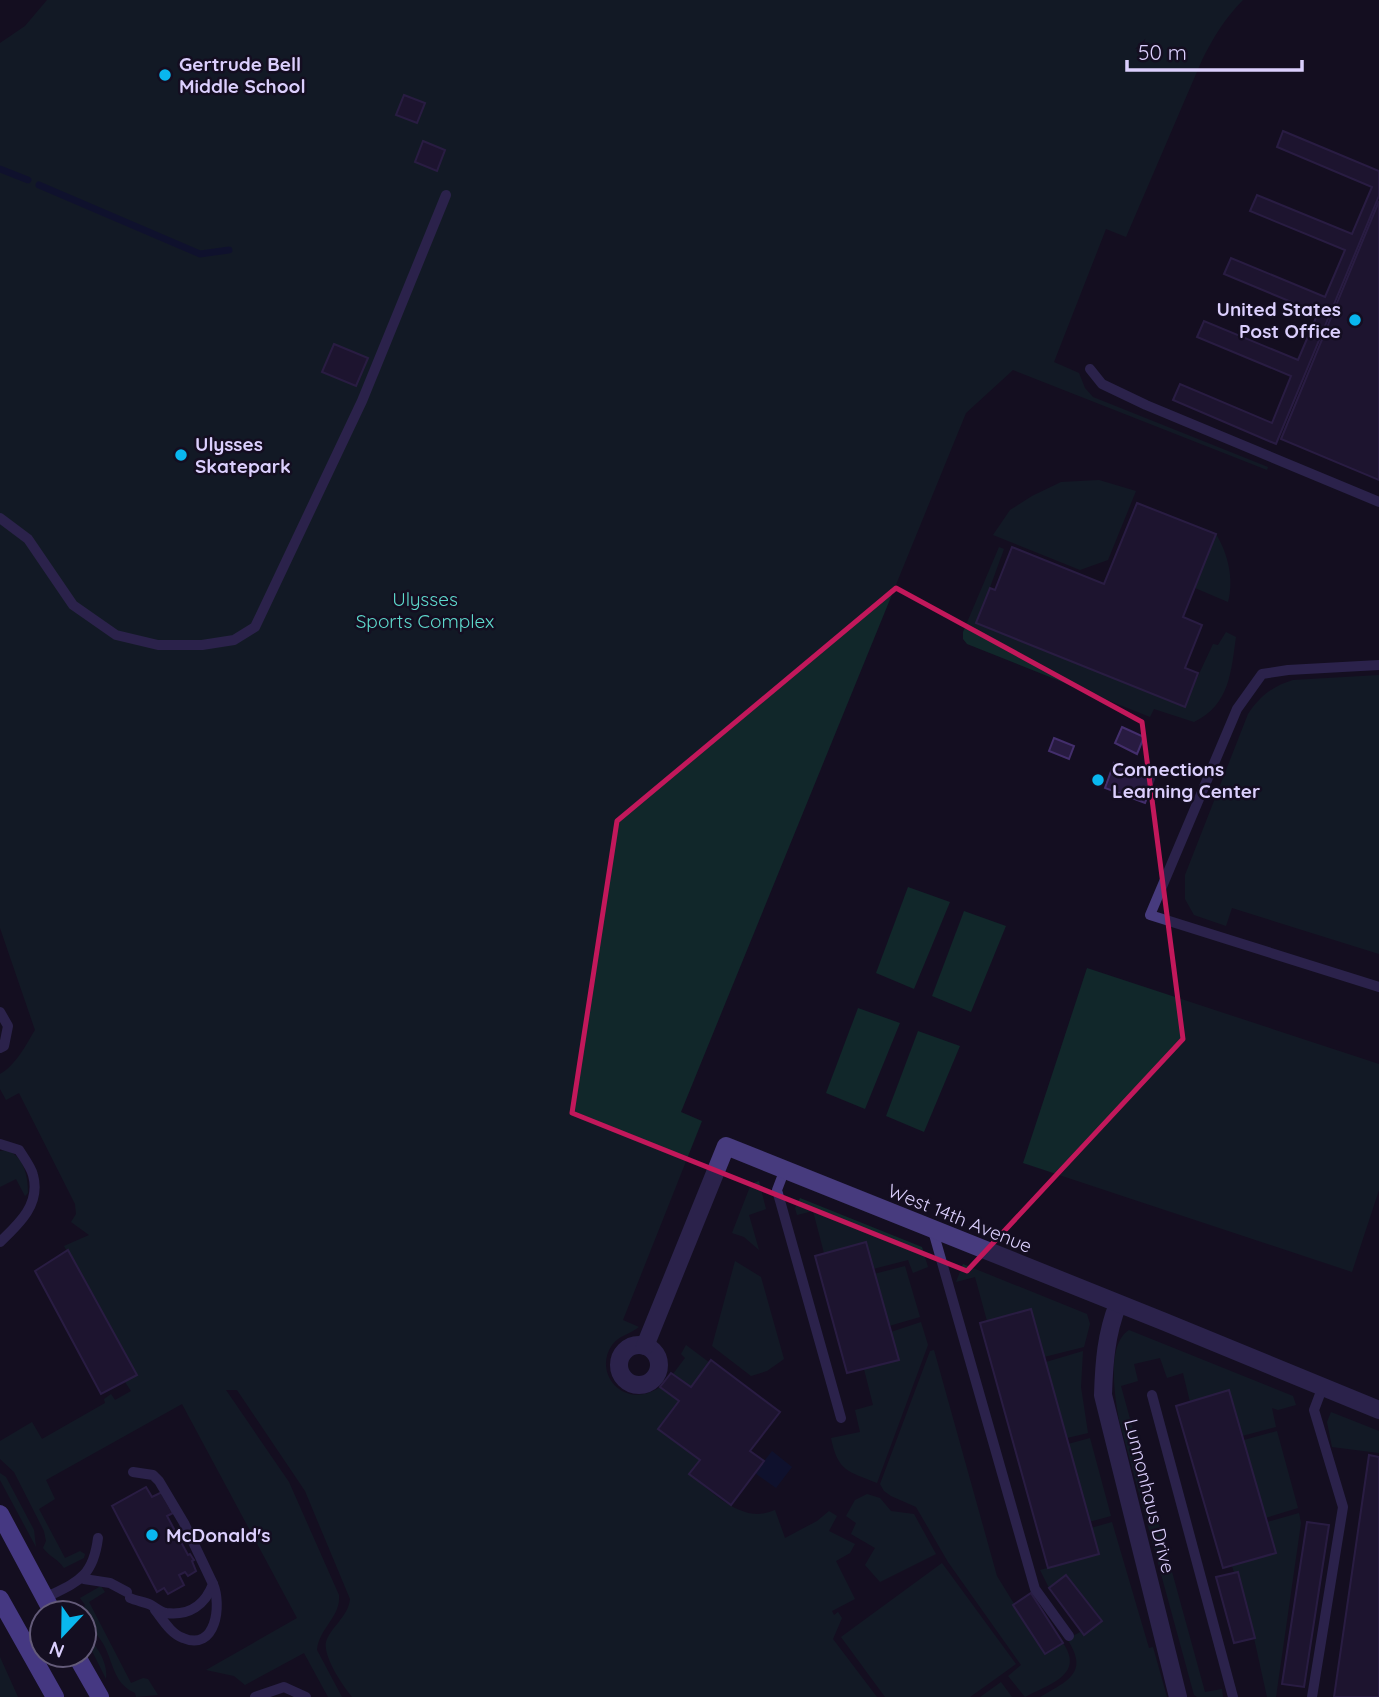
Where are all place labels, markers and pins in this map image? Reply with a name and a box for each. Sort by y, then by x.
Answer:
place label: Gertrude Bell Middle School [179,52,306,98]
marker: Gertrude Bell Middle School [157,67,173,83]
place label: United States Post Office [1217,297,1341,343]
marker: United States Post Office [1347,312,1363,328]
place label: Ulysses Skatepark [195,432,291,478]
marker: Ulysses Skatepark [173,447,189,463]
place label: Connections Learning Center [1112,757,1260,803]
marker: Connections Learning Center [1090,772,1106,788]
place label: McDonald's [166,1523,270,1547]
marker: McDonald's [144,1527,160,1543]

